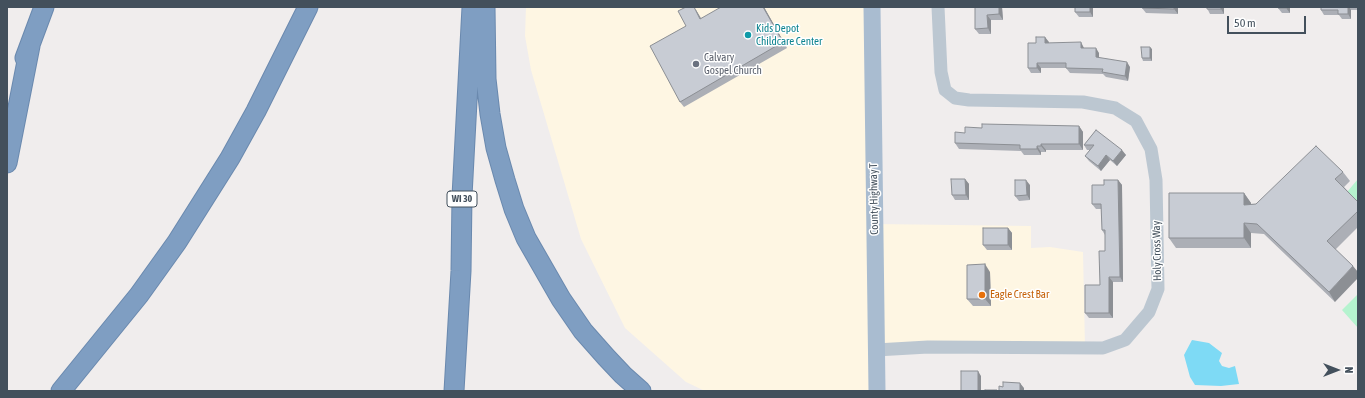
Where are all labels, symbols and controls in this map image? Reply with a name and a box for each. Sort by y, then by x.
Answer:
scale bar [1229,8,1308,34]
text: 50 m [1234,16,1256,30]
place label: Kids Depot Childcare Center [756,22,822,48]
marker: Kids Depot Childcare Center [743,30,753,40]
place label: Calvary Gospel Church [704,51,762,77]
marker: Calvary Gospel Church [691,59,701,69]
street label: County Highway T [867,163,881,235]
road number: WI 30 [447,191,477,207]
street label: Holy Cross Way [1150,221,1164,281]
place label: Eagle Crest Bar [990,288,1049,302]
marker: Eagle Crest Bar [977,290,987,300]
north arrow [1317,350,1357,390]
text: N [1343,367,1355,373]

